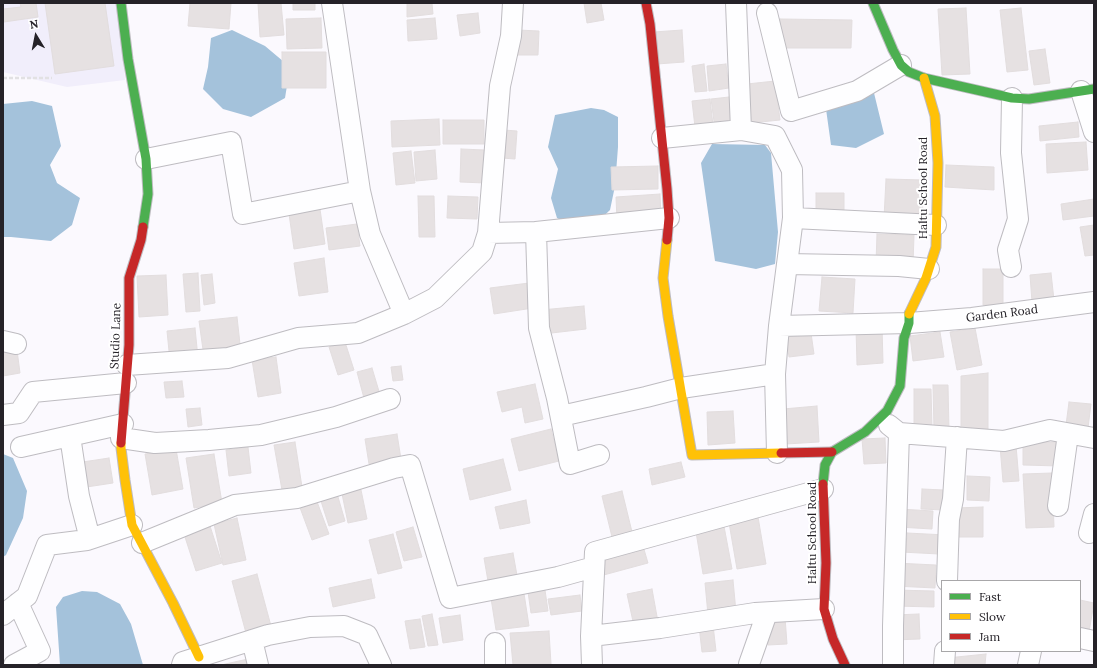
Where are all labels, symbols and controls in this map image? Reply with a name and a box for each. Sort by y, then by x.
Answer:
north arrow [16,16,56,56]
text: N [28,17,39,32]
street label: Haltu School Road [917,137,931,239]
street label: Garden Road [965,302,1039,326]
street label: Studio Lane [108,303,124,369]
street label: Haltu School Road [806,482,820,584]
legend [941,580,1081,652]
text: Fast [979,589,1002,604]
text: Slow [979,609,1006,624]
text: Jam [979,629,1000,644]

